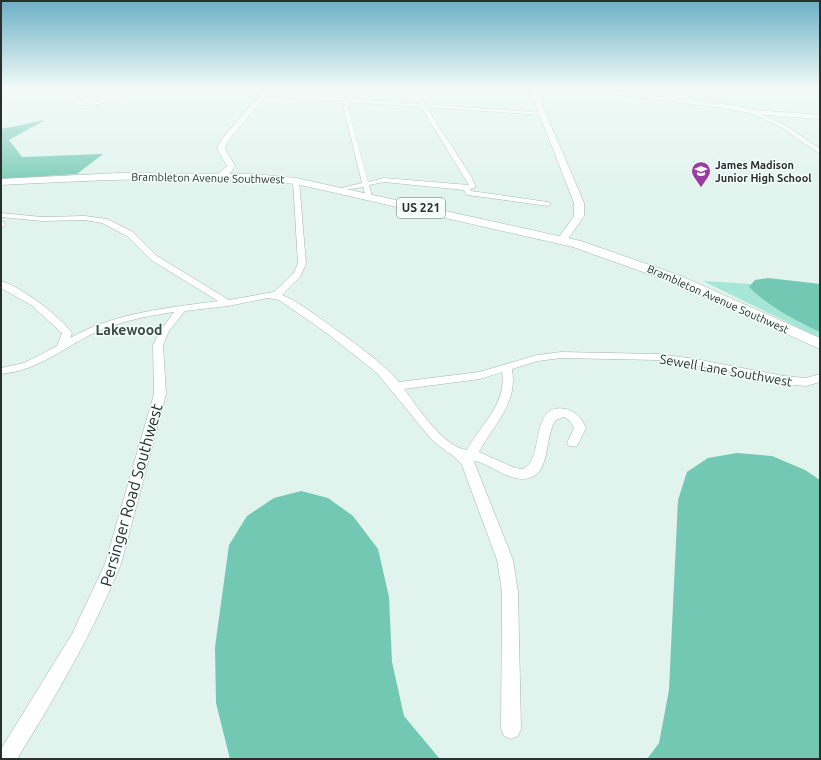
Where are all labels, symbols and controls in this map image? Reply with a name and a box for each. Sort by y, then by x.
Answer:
place label: James Madison Junior High School [715,159,812,184]
school or university icon: James Madison Junior High School [690,160,712,188]
street label: Brambleton Avenue Southwest [131,171,286,185]
road number: US 221 [397,198,445,218]
street label: Brambleton Avenue Southwest [645,262,791,336]
district label: Lakewood [96,322,162,338]
street label: Sewell Lane Southwest [659,351,793,389]
street label: Persinger Road Southwest [96,401,166,588]

